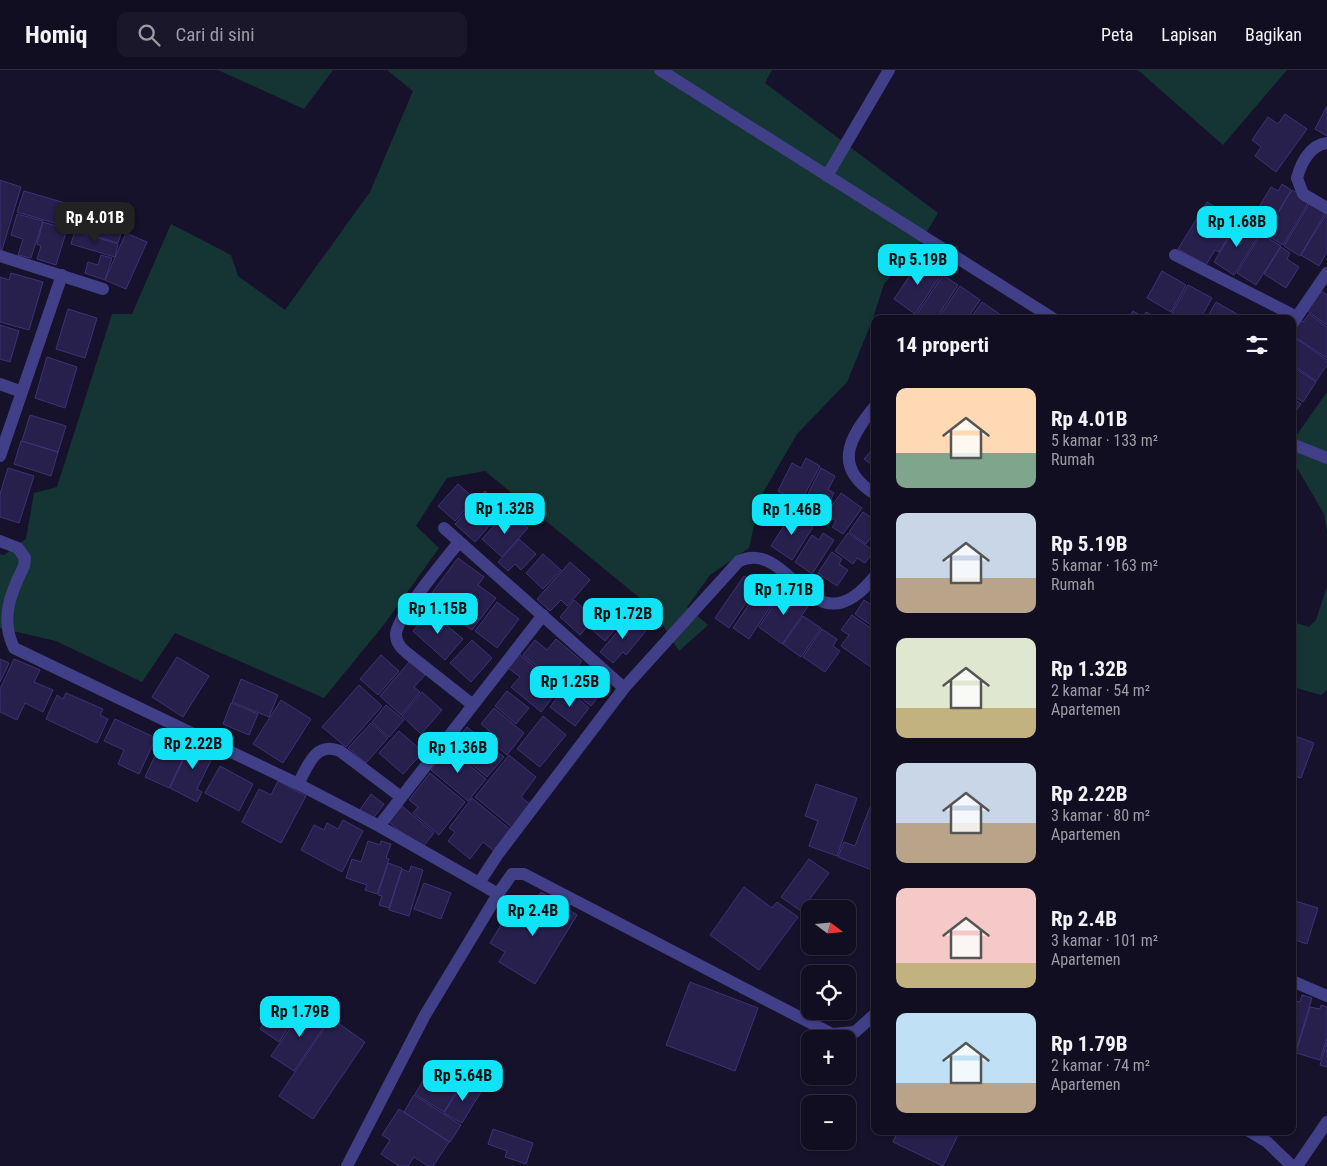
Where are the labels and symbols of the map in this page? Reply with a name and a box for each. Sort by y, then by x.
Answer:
pin: Rp 4.01B [43,202,147,244]
pin: Rp 1.68B [1185,206,1289,248]
pin: Rp 5.19B [866,244,970,286]
pin: Rp 1.32B [453,492,557,535]
pin: Rp 1.46B [740,494,844,536]
pin: Rp 1.71B [732,574,836,616]
pin: Rp 1.15B [386,592,490,635]
pin: Rp 1.72B [571,598,675,640]
pin: Rp 1.25B [518,666,622,708]
pin: Rp 2.22B [141,728,245,770]
pin: Rp 1.36B [406,732,510,774]
pin: Rp 2.4B [487,894,579,937]
north arrow [801,900,856,955]
pin: Rp 1.79B [248,996,352,1038]
pin: Rp 5.64B [411,1060,515,1102]

